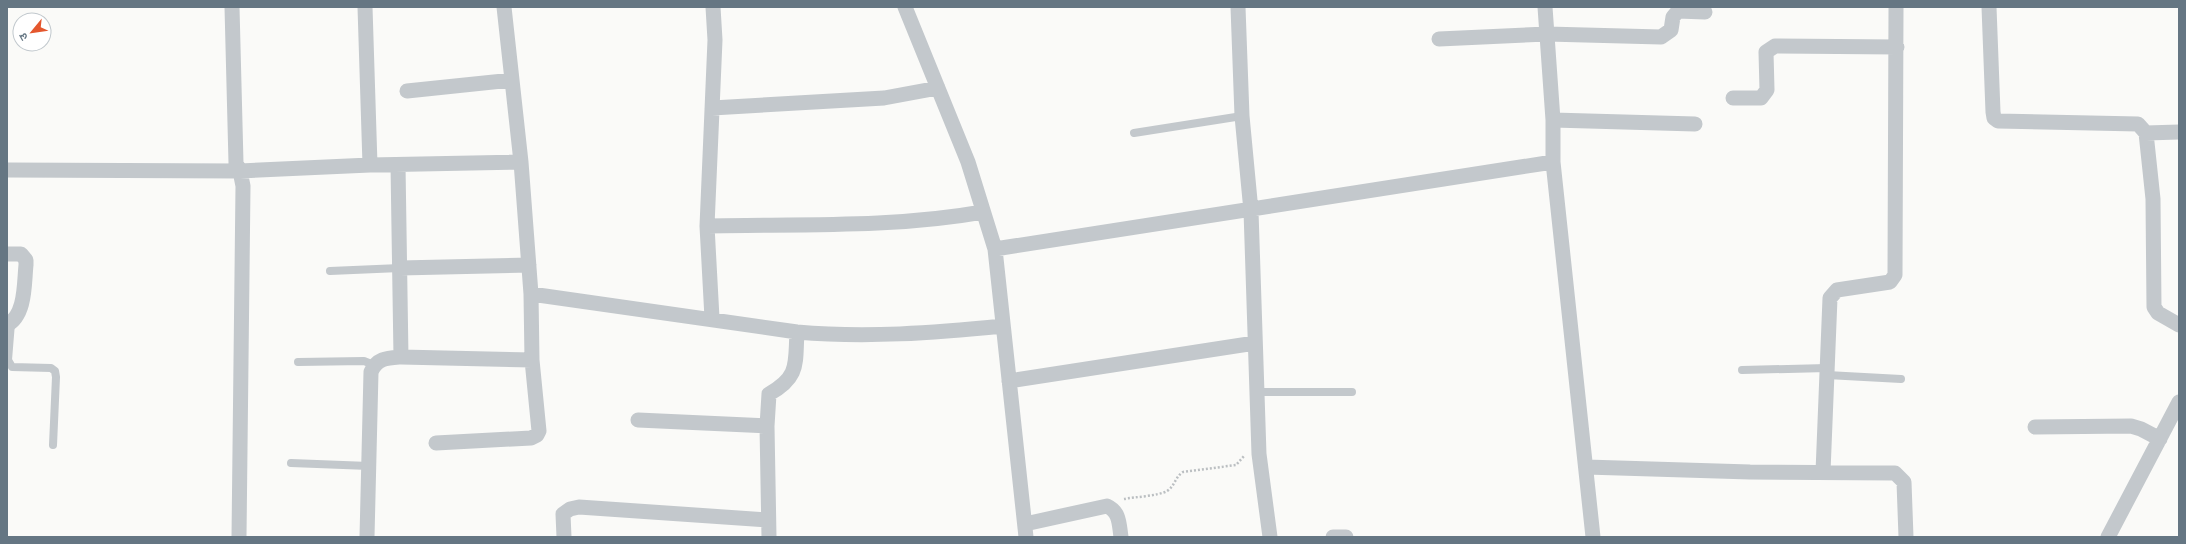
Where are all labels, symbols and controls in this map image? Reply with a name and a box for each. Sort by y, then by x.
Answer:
north arrow [12,12,52,52]
text: उ [16,31,30,43]

